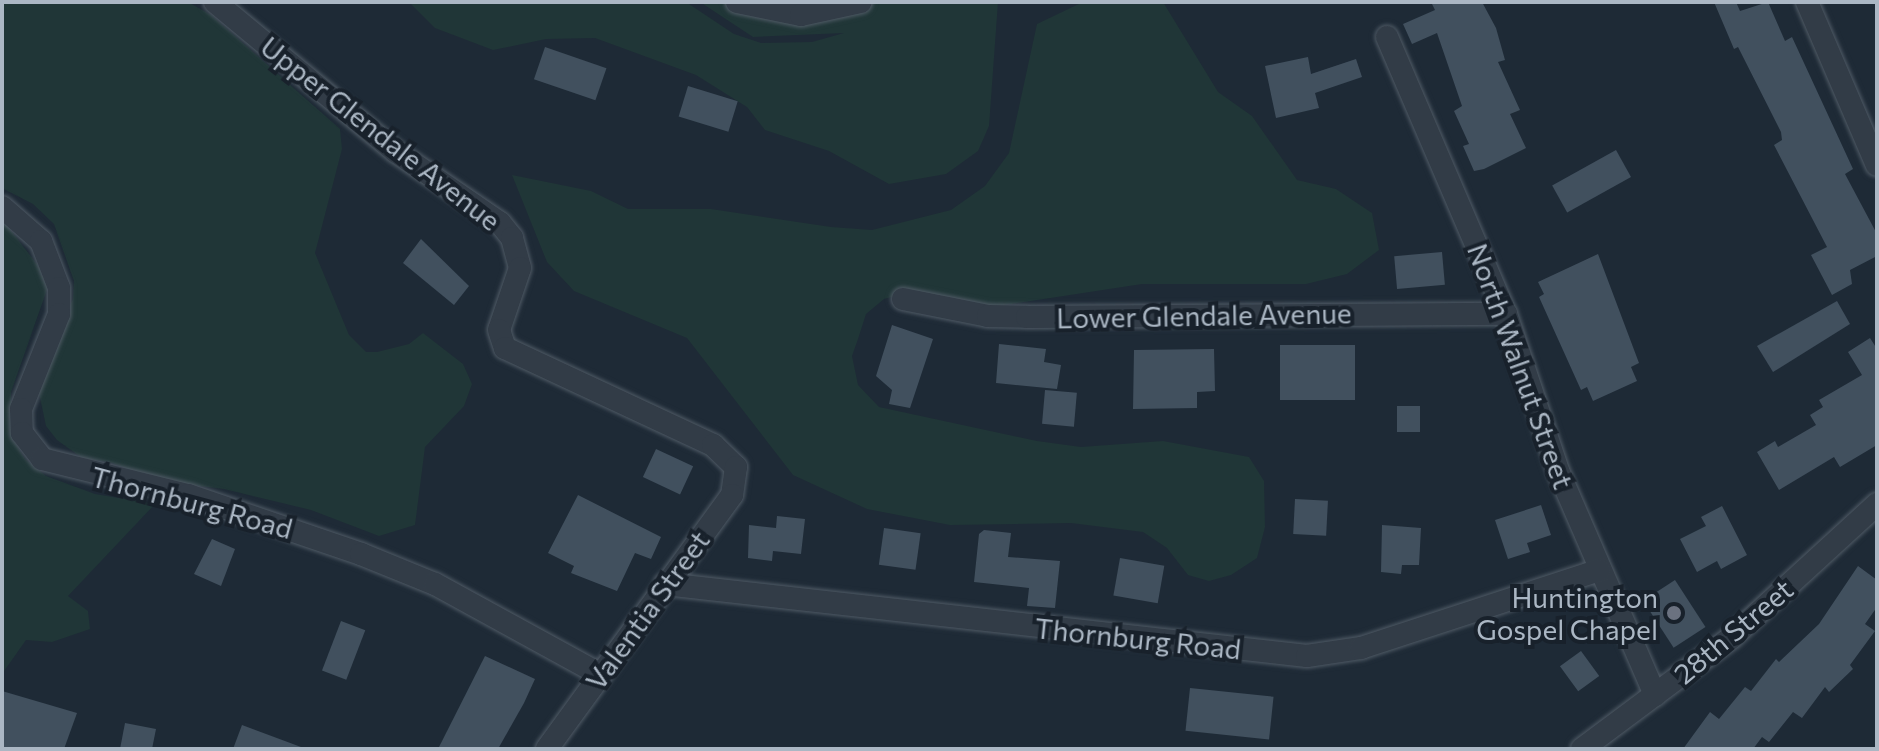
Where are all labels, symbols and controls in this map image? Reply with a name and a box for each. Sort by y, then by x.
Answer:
street label: Upper Glendale Avenue [255,29,507,237]
street label: North Walnut Street [1461,239,1581,493]
street label: Lower Glendale Avenue [1056,296,1352,334]
street label: Thornburg Road [88,459,296,545]
street label: Valentia Street [578,524,716,696]
street label: 28th Street [1667,572,1799,690]
place label: Huntington Gospel Chapel [1476,580,1658,646]
marker: Huntington Gospel Chapel [1665,604,1683,622]
street label: Thornburg Road [1033,610,1243,666]

